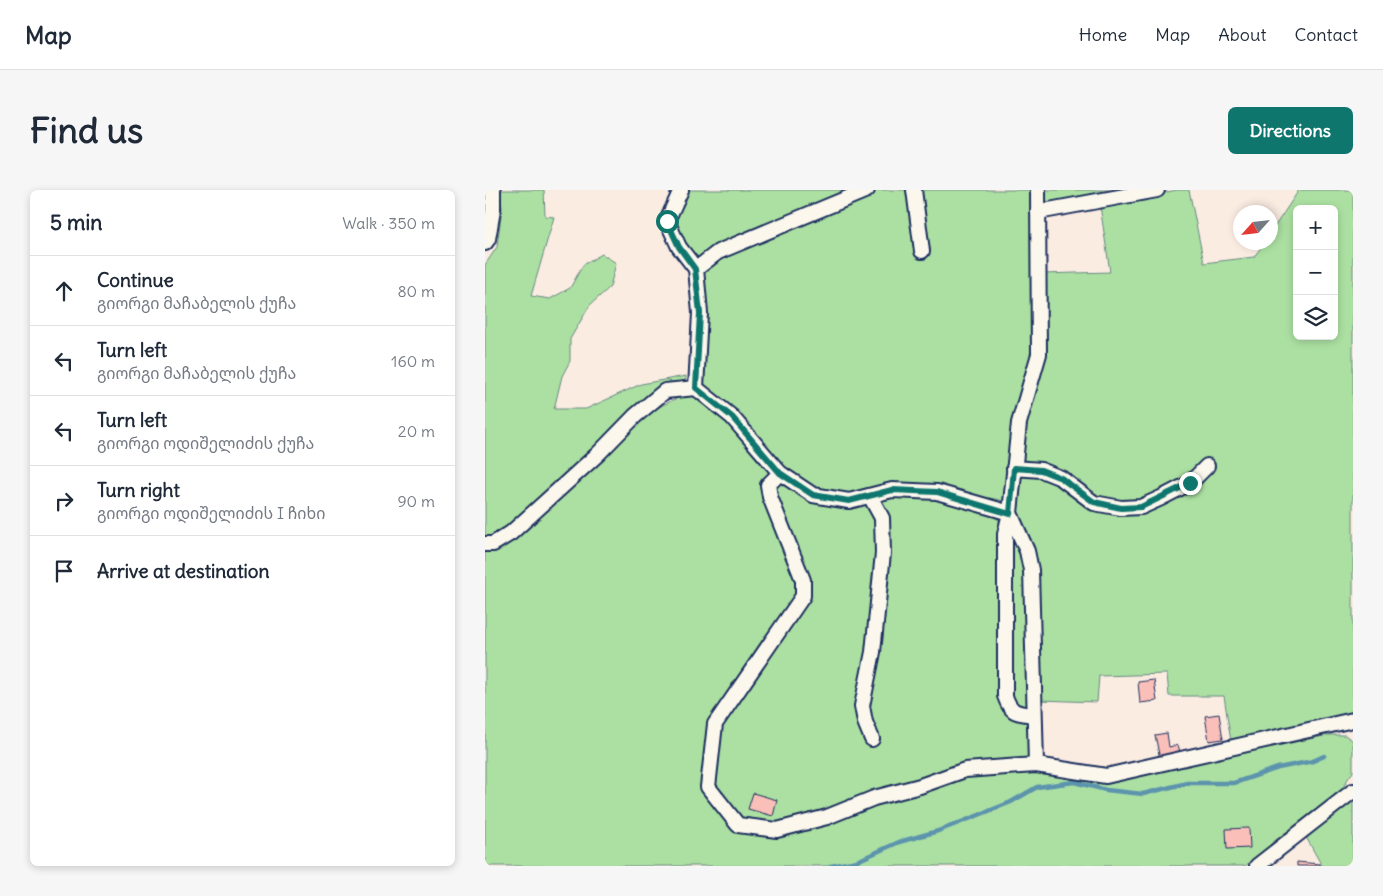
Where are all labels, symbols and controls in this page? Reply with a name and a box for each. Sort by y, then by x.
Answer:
text: Map [25,20,72,50]
text: Home [1079,23,1127,46]
text: Map [1155,23,1190,46]
text: About [1218,23,1266,46]
text: Contact [1294,23,1358,46]
button: Directions [1228,107,1353,154]
text: Find us [30,108,143,152]
north arrow [1233,205,1278,250]
map controls [1293,205,1338,340]
button: + [1293,205,1338,250]
text: 5 min [50,209,102,236]
route start [656,210,679,233]
text: Walk · 350 m [342,213,435,233]
button: − [1293,250,1338,295]
text: Continue [97,268,174,292]
icon: ahead [50,277,78,305]
text: 80 m [397,281,435,301]
text: გიორგი მაჩაბელის ქუჩა [97,293,296,313]
button: layers [1293,295,1338,340]
text: Turn left [97,338,167,362]
icon: left [50,347,78,375]
text: 160 m [391,351,435,371]
text: გიორგი მაჩაბელის ქუჩა [97,363,296,383]
text: Turn left [97,408,167,432]
icon: left [50,417,78,445]
text: 20 m [398,421,435,441]
text: გიორგი ოდიშელიძის ქუჩა [97,433,314,453]
route end [1179,472,1202,495]
text: Turn right [97,478,180,502]
icon: right [50,487,78,515]
text: 90 m [397,491,435,511]
text: გიორგი ოდიშელიძის I ჩიხი [97,503,325,523]
icon: arrive [50,557,78,585]
text: Arrive at destination [97,559,270,583]

